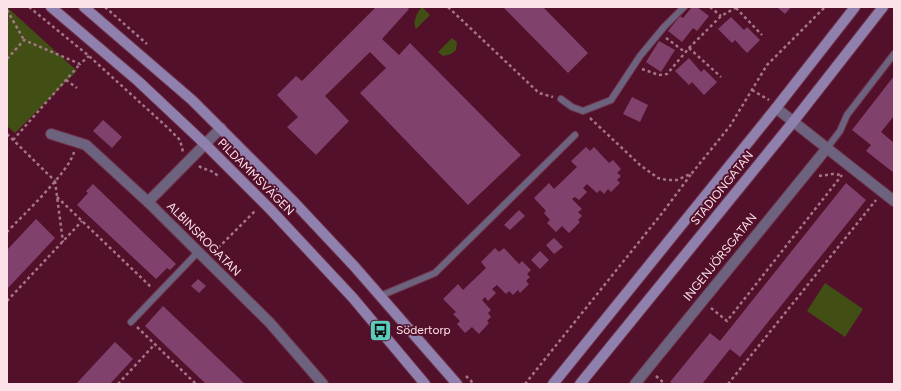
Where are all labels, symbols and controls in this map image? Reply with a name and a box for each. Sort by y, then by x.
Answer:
street label: PILDAMMSVÄGEN [215,136,297,218]
street label: STADIONGATAN [688,148,756,228]
street label: ALBINSROGATAN [164,199,244,279]
street label: INGENJÖRSGATAN [680,210,760,304]
bus stop icon: Södertorp [368,317,394,343]
place label: Södertorp [396,323,451,337]

